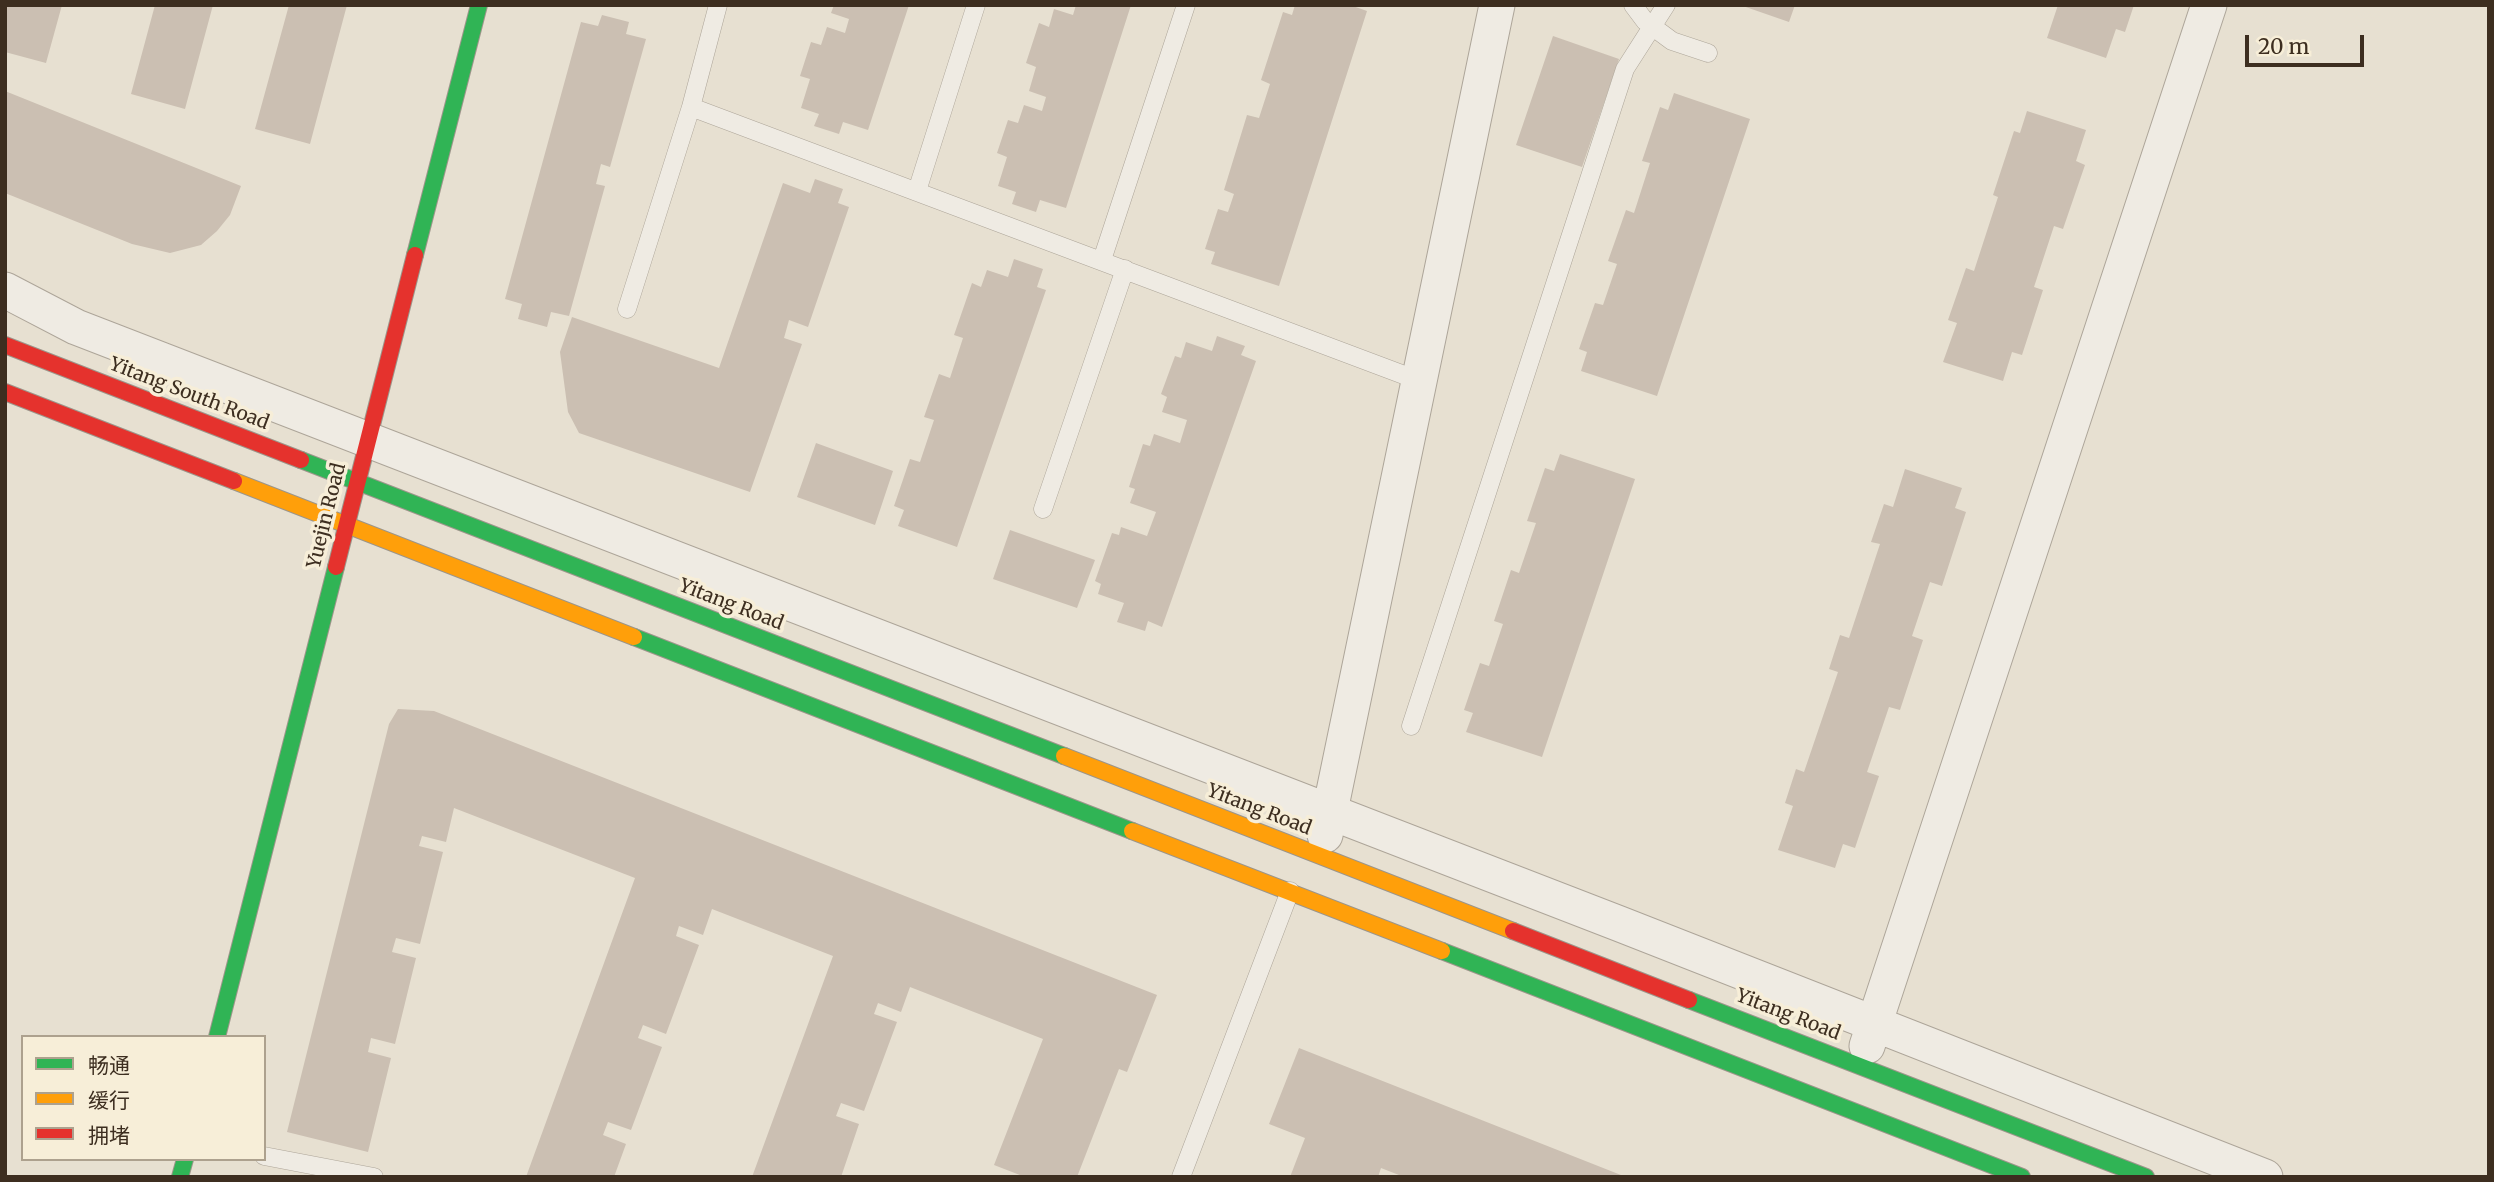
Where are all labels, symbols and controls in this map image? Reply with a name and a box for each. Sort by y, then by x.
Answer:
scale bar [2249,21,2368,65]
text: 20 m [2258,33,2309,60]
street label: Yitang South Road [106,353,272,435]
street label: Yuejin Road [303,461,351,571]
street label: Yitang Road [676,575,786,635]
street label: Yitang Road [1204,780,1314,840]
street label: Yitang Road [1733,985,1843,1045]
legend [21,1035,266,1161]
text: 畅通 [88,1052,130,1079]
text: 缓行 [88,1087,130,1114]
text: 拥堵 [88,1122,130,1149]

